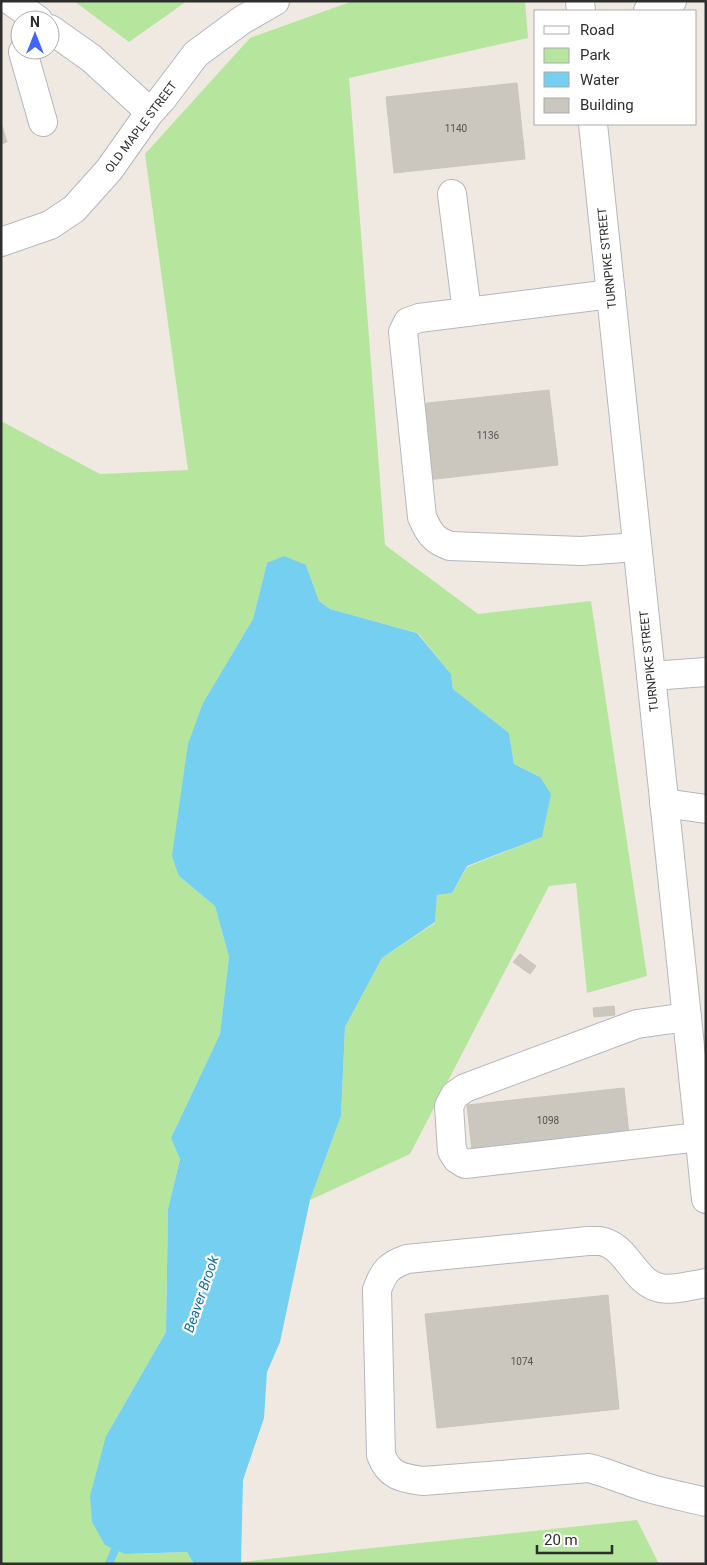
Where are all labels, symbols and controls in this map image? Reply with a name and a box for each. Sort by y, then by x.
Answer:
north arrow [10,10,60,60]
legend [534,10,697,125]
text: N [30,14,40,30]
text: Road [580,21,614,39]
text: Park [580,46,611,64]
text: Water [580,71,619,89]
street label: OLD MAPLE STREET [102,79,180,175]
text: Building [580,96,634,114]
house number: 1140 [445,123,468,134]
street label: TURNPIKE STREET [595,207,619,309]
house number: 1136 [477,430,500,441]
street label: TURNPIKE STREET [637,610,661,712]
house number: 1098 [537,1115,560,1126]
water label: Beaver Brook [180,1253,222,1334]
house number: 1074 [511,1356,534,1367]
scale bar [537,1522,612,1554]
text: 20 m [544,1531,578,1549]

